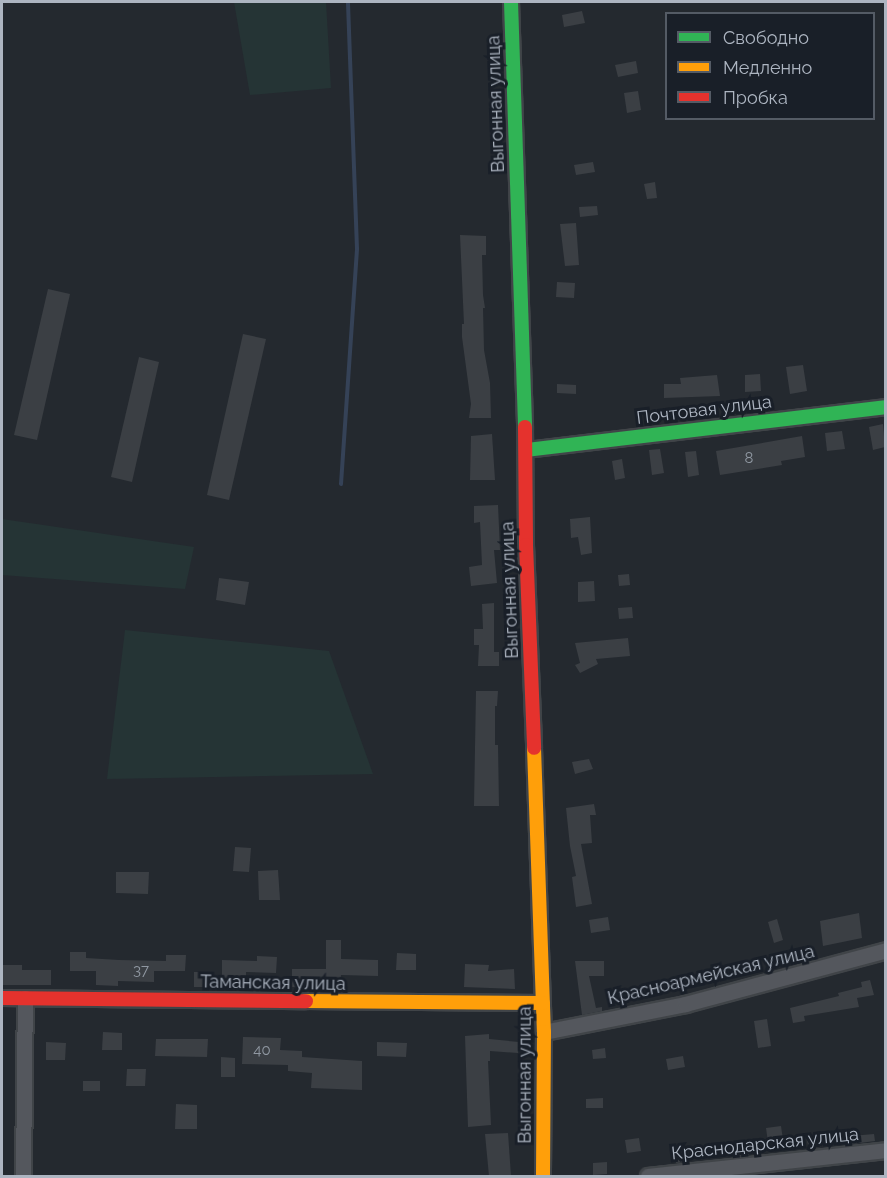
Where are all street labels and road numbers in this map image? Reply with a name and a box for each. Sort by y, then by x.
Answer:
street label: Выгонная улица [483,35,509,173]
street label: Почтовая улица [635,391,773,429]
street label: Выгонная улица [497,521,523,659]
street label: Красноармейская улица [605,941,817,1009]
street label: Таманская улица [200,971,346,995]
street label: Выгонная улица [514,1006,536,1144]
street label: Краснодарская улица [670,1123,860,1165]

